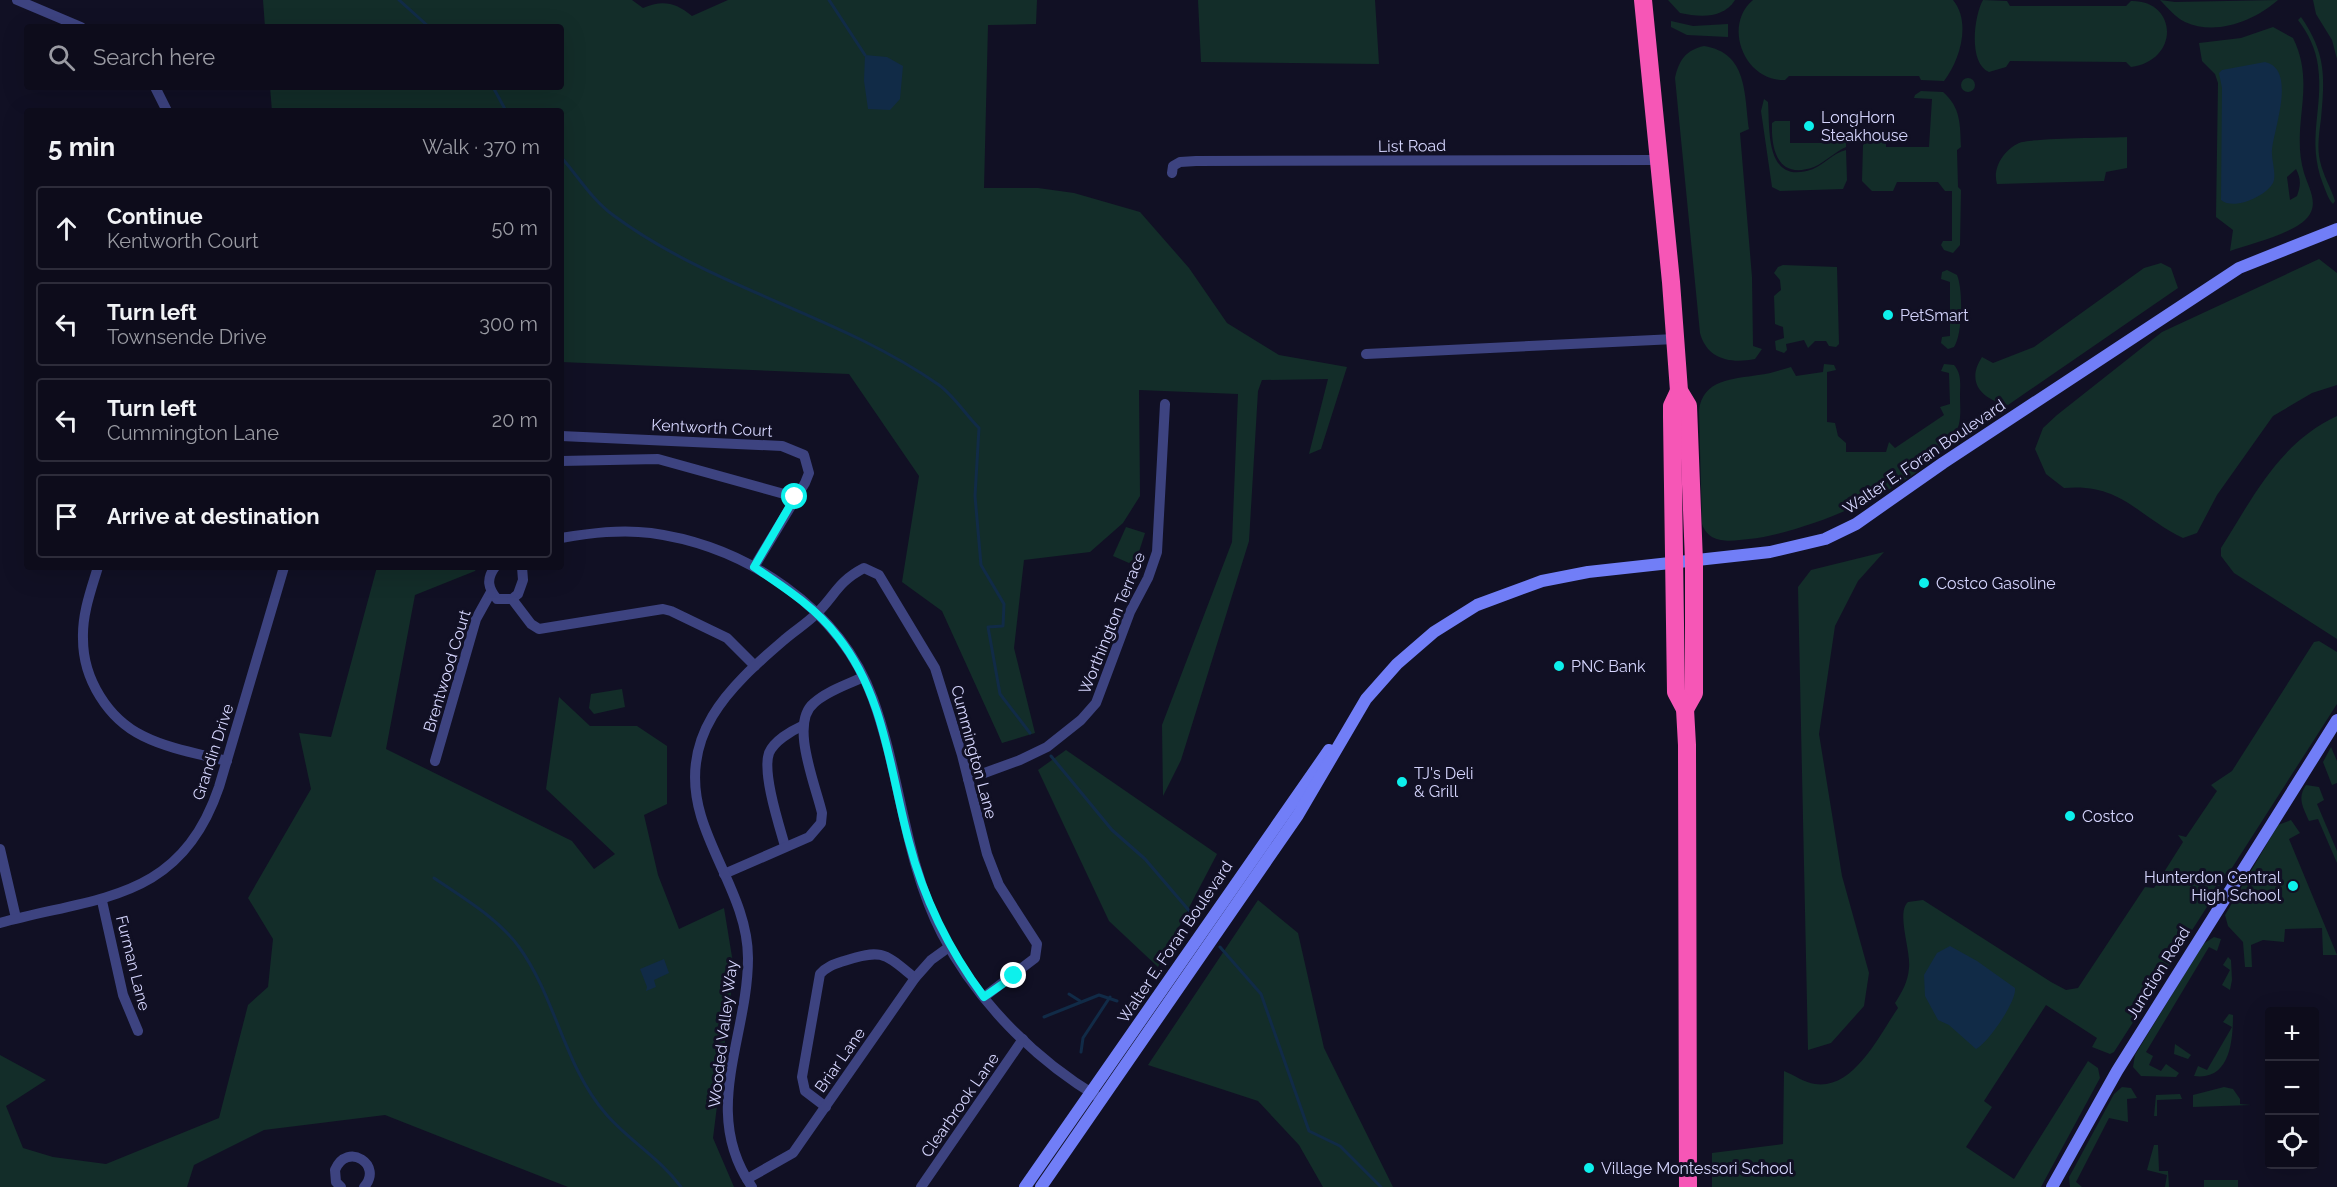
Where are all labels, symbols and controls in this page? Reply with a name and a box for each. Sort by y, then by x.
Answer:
search box [24,24,564,90]
icon: search [45,41,78,74]
text: Search here [93,44,215,70]
place label: LongHorn Steakhouse [1821,108,1908,145]
marker: LongHorn Steakhouse [1802,119,1816,133]
text: 5 min [48,132,115,162]
text: Walk · 370 m [422,135,540,159]
street label: List Road [1378,136,1446,156]
text: Continue [107,203,203,229]
icon: ahead [50,212,83,245]
text: 50 m [491,216,538,240]
text: Kentworth Court [107,229,259,253]
text: Turn left [107,299,197,325]
place label: PetSmart [1900,306,1969,325]
icon: left [50,308,83,341]
marker: PetSmart [1881,308,1895,322]
text: 300 m [479,312,538,336]
text: Townsende Drive [107,325,266,349]
text: Turn left [107,395,197,421]
street label: Walter E. Foran Boulevard [1839,396,2009,518]
icon: left [50,404,83,437]
text: 20 m [492,408,538,432]
street label: Kentworth Court [651,415,774,441]
text: Cummington Lane [107,421,279,445]
route start [781,483,807,509]
icon: arrive [50,500,83,533]
text: Arrive at destination [107,503,320,529]
street label: Worthington Terrace [1075,549,1149,697]
place label: Costco Gasoline [1936,574,2056,593]
marker: Costco Gasoline [1917,576,1931,590]
street label: Brentwood Court [419,607,475,734]
place label: PNC Bank [1571,657,1646,676]
marker: PNC Bank [1552,659,1566,673]
street label: Cummington Lane [947,683,1001,821]
street label: Grandin Drive [188,701,238,803]
place label: TJ's Deli & Grill [1414,764,1473,801]
marker: TJ's Deli & Grill [1395,775,1409,789]
place label: Costco [2082,807,2134,826]
marker: Costco [2063,809,2077,823]
street label: Walter E. Foran Boulevard [1114,857,1236,1027]
place label: Hunterdon Central High School [2144,868,2282,905]
marker: Hunterdon Central High School [2286,879,2300,893]
street label: Furman Lane [112,913,154,1013]
street label: Junction Road [2122,923,2194,1023]
street label: Wooded Valley Way [704,959,742,1109]
route end [1000,962,1026,988]
map controls [2265,1007,2319,1169]
button: + [2265,1007,2319,1061]
street label: Briar Lane [811,1024,869,1096]
street label: Clearbrook Lane [917,1049,1003,1161]
button: − [2265,1061,2319,1115]
button: locate [2265,1115,2319,1169]
place label: Village Montessori School [1601,1159,1793,1178]
marker: Village Montessori School [1582,1161,1596,1175]

